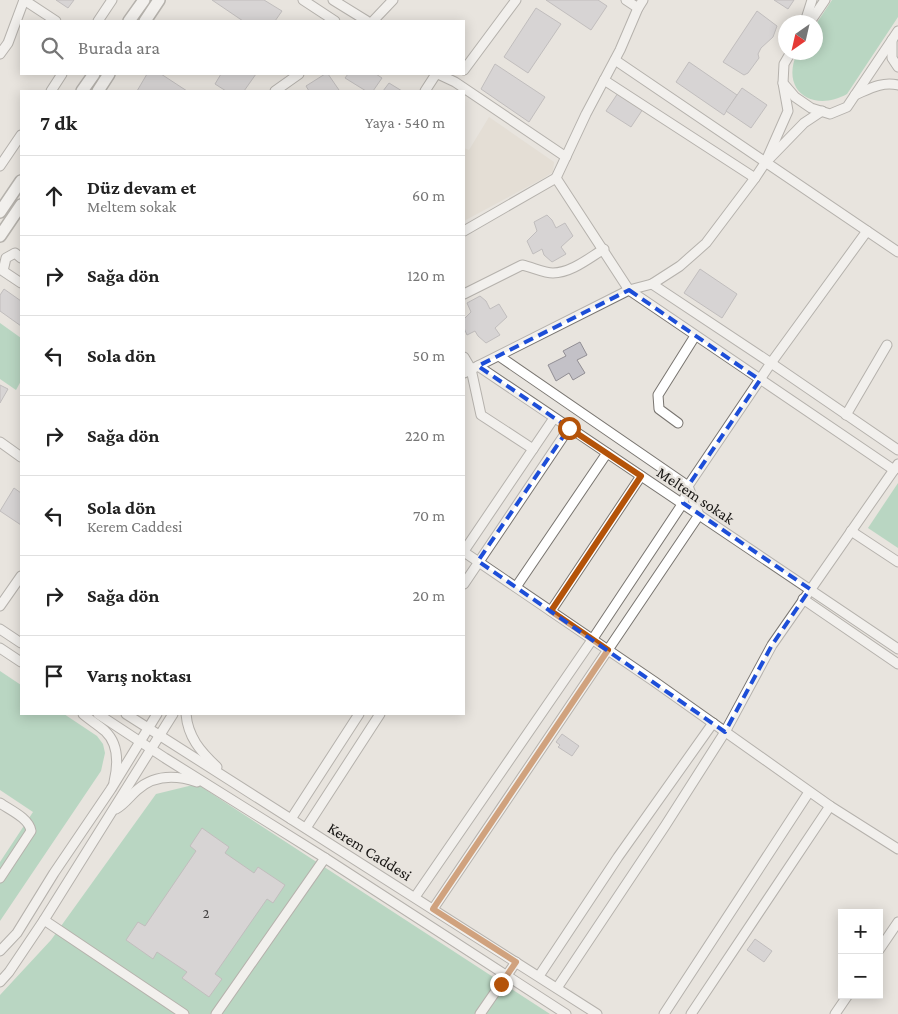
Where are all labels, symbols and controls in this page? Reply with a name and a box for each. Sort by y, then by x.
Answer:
north arrow [778,15,823,60]
search box [20,20,465,75]
icon: search [38,34,66,62]
text: Burada ara [78,37,160,58]
text: 7 dk [40,111,77,135]
text: Yaya · 540 m [365,114,445,131]
text: Düz devam et [87,177,196,198]
icon: ahead [40,182,68,210]
text: 60 m [412,187,445,204]
text: Meltem sokak [87,198,176,215]
icon: right [40,262,68,290]
text: Sağa dön [87,265,159,286]
text: 120 m [407,267,445,284]
icon: left [40,342,68,370]
text: Sola dön [87,345,156,366]
text: 50 m [413,347,445,364]
route start [558,417,581,440]
icon: right [40,422,68,450]
text: Sağa dön [87,425,159,446]
text: 220 m [405,427,445,444]
street label: Meltem sokak [654,463,738,528]
text: Sola dön [87,497,156,518]
icon: left [40,502,68,530]
text: 70 m [413,507,445,524]
text: Kerem Caddesi [87,518,182,535]
icon: right [40,582,68,610]
text: Sağa dön [87,585,159,606]
text: 20 m [412,587,445,604]
icon: arrive [40,662,68,690]
text: Varış noktası [87,665,192,686]
street label: Kerem Caddesi [325,819,415,884]
house number: 2 [203,905,210,921]
map controls [838,909,883,999]
button: + [838,909,883,954]
button: − [838,954,883,999]
route end [490,973,513,996]

